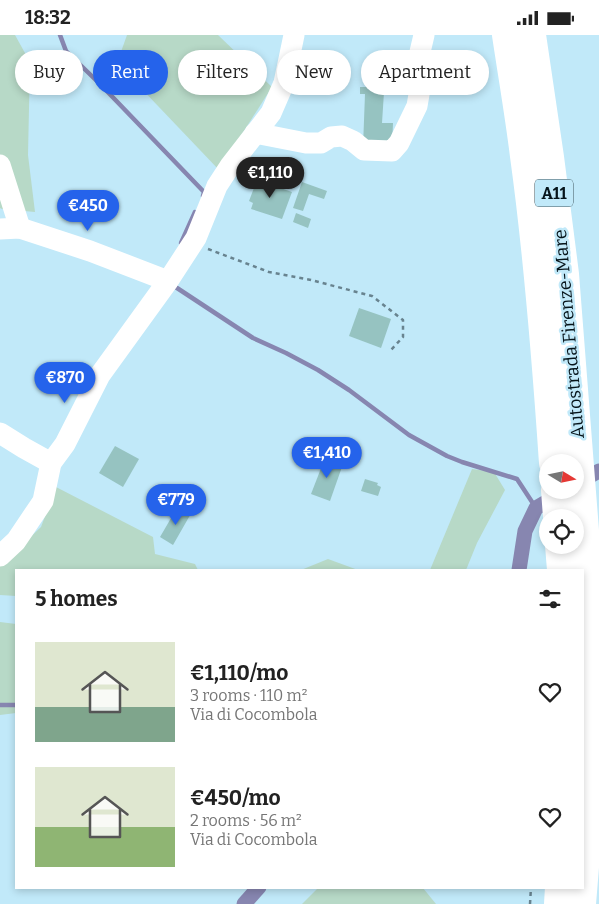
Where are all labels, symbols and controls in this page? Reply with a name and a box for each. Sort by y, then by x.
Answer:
text: 18:32 [25,6,71,29]
chip: Buy [15,50,83,95]
chip: Rent [93,50,168,95]
chip: Filters [178,50,267,95]
chip: New [277,50,351,95]
chip: Apartment [361,50,489,95]
pin: €1,110 [229,156,311,199]
text: €1,110 [247,163,293,182]
road number: A11 [535,179,573,207]
pin: €450 [58,189,118,232]
text: €450 [68,196,108,215]
street label: Autostrada Firenze-Mare [549,228,589,440]
pin: €870 [35,361,95,404]
text: €870 [45,368,85,387]
pin: €1,410 [286,437,368,479]
text: €1,410 [303,443,351,462]
north arrow [539,454,584,499]
map controls [539,454,584,554]
pin: €779 [146,483,206,526]
text: €779 [157,490,195,509]
button: locate [539,509,584,554]
icon: filters [536,585,564,613]
text: 5 homes [35,586,118,612]
text: €1,110/mo [190,660,288,686]
icon: home [75,662,135,722]
icon: heart [536,678,564,706]
text: 3 rooms · 110 m² [190,686,308,705]
text: Via di Cocombola [190,705,317,724]
text: €450/mo [190,785,281,811]
icon: home [75,787,135,847]
icon: heart [536,803,564,831]
text: 2 rooms · 56 m² [190,811,302,830]
text: Via di Cocombola [190,830,317,849]

